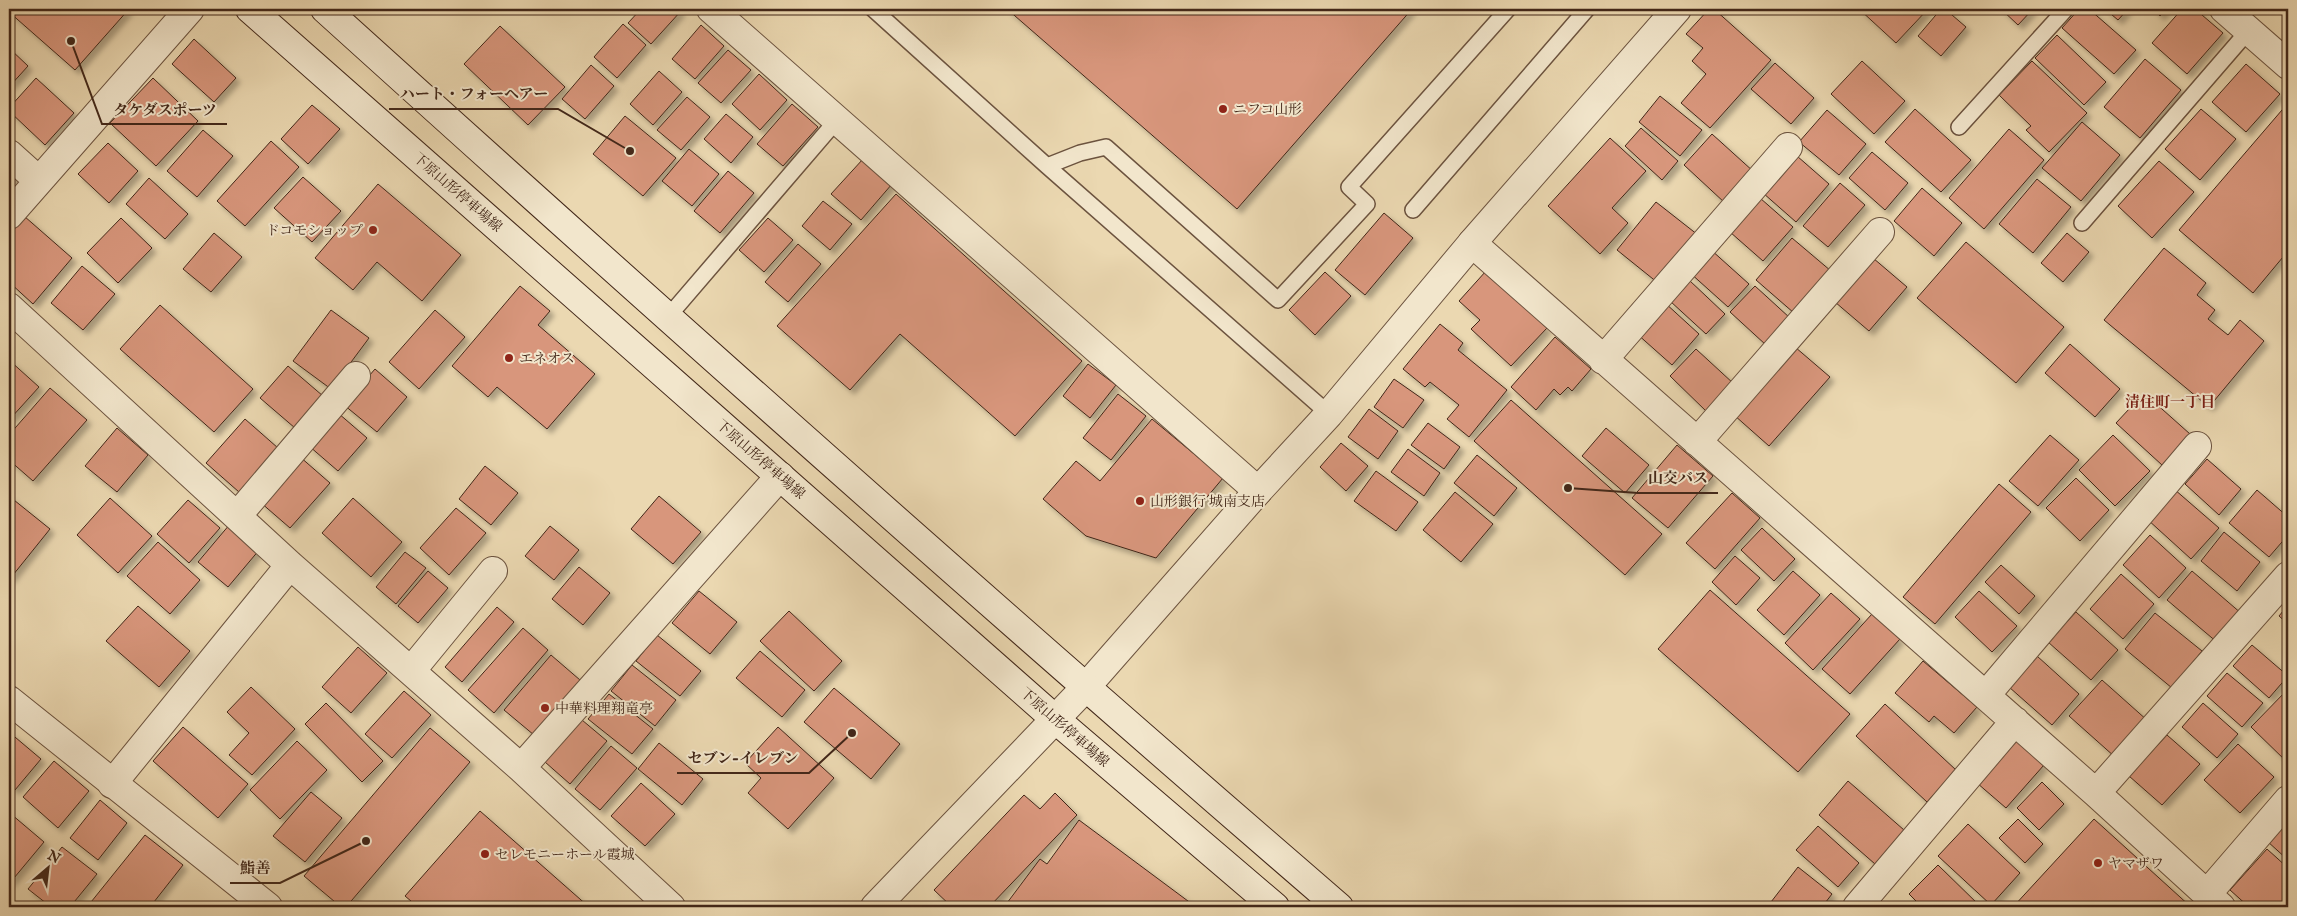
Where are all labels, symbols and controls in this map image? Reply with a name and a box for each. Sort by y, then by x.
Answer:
callout: ハート・フォーヘアー [389,79,558,109]
text: ハート・フォーヘアー [400,85,548,104]
callout: タケダスポーツ [102,94,227,124]
text: タケダスポーツ [113,101,217,120]
place label: ニフコ山形 [1233,101,1302,119]
marker: ニフコ山形 [1217,103,1229,115]
street label: 下原山形停車場線 [409,149,506,236]
place label: ドコモショップ [266,222,363,240]
marker: ドコモショップ [367,224,379,236]
place label: エネオス [519,350,575,368]
marker: エネオス [503,352,515,364]
district label: 清住町一丁目 [2125,393,2215,412]
street label: 下原山形停車場線 [712,416,809,503]
callout: 山交バス [1638,463,1718,493]
text: 山交バス [1648,469,1708,488]
place label: 山形銀行 城南支店 [1150,493,1265,511]
marker: 山形銀行 城南支店 [1134,495,1146,507]
street label: 下原山形停車場線 [1016,684,1113,771]
place label: 中華料理翔竜亭 [555,700,653,718]
marker: 中華料理翔竜亭 [539,702,551,714]
callout: セブン-イレブン [677,743,809,773]
text: セブン-イレブン [688,749,798,768]
north arrow [22,844,72,894]
text: N [43,846,63,868]
place label: セレモニーホール霞城 [495,846,635,864]
marker: セレモニーホール霞城 [479,848,491,860]
callout: 鮨善 [230,853,280,883]
place label: ヤマザワ [2108,855,2164,873]
marker: ヤマザワ [2092,857,2104,869]
text: 鮨善 [240,859,270,878]

